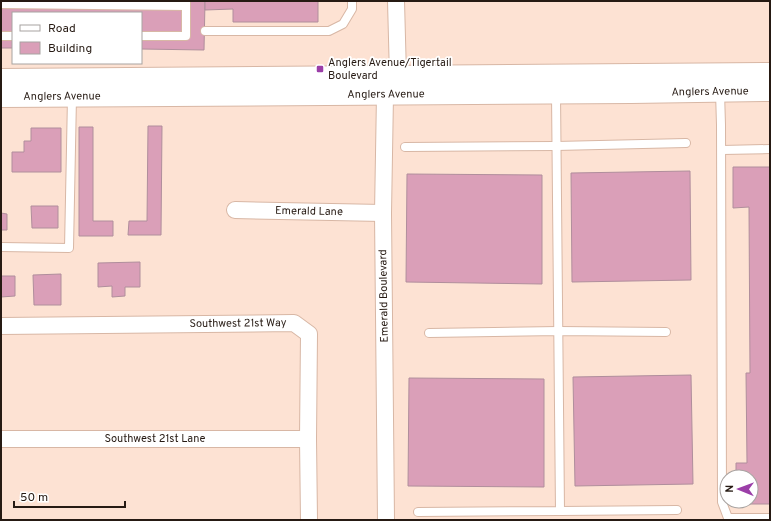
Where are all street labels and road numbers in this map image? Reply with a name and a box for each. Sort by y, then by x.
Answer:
street label: Anglers Avenue [671,84,749,99]
street label: Anglers Avenue [347,87,425,102]
street label: Anglers Avenue [23,89,101,104]
street label: Emerald Lane [275,204,343,219]
street label: Emerald Boulevard [376,249,392,343]
street label: Southwest 21st Way [189,316,287,331]
street label: Southwest 21st Lane [104,432,206,446]

